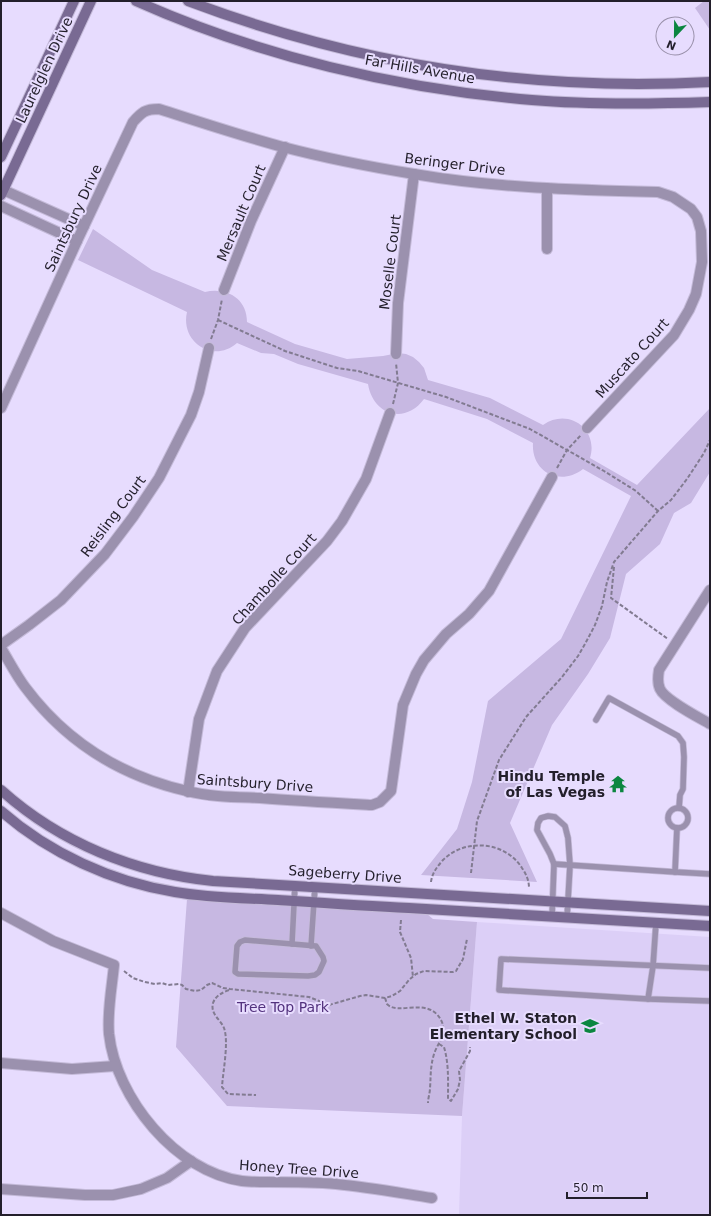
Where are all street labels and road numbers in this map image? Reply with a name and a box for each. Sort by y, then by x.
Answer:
street label: Laurelglen Drive [12,14,76,126]
street label: Far Hills Avenue [364,51,476,87]
street label: Beringer Drive [404,150,506,178]
street label: Saintsbury Drive [41,162,105,274]
street label: Mersault Court [213,162,269,264]
street label: Moselle Court [376,213,404,311]
street label: Muscato Court [592,315,672,401]
street label: Reisling Court [77,472,149,560]
street label: Chambolle Court [229,530,320,628]
street label: Saintsbury Drive [196,771,314,795]
street label: Sageberry Drive [288,862,402,886]
street label: Honey Tree Drive [238,1157,360,1181]

